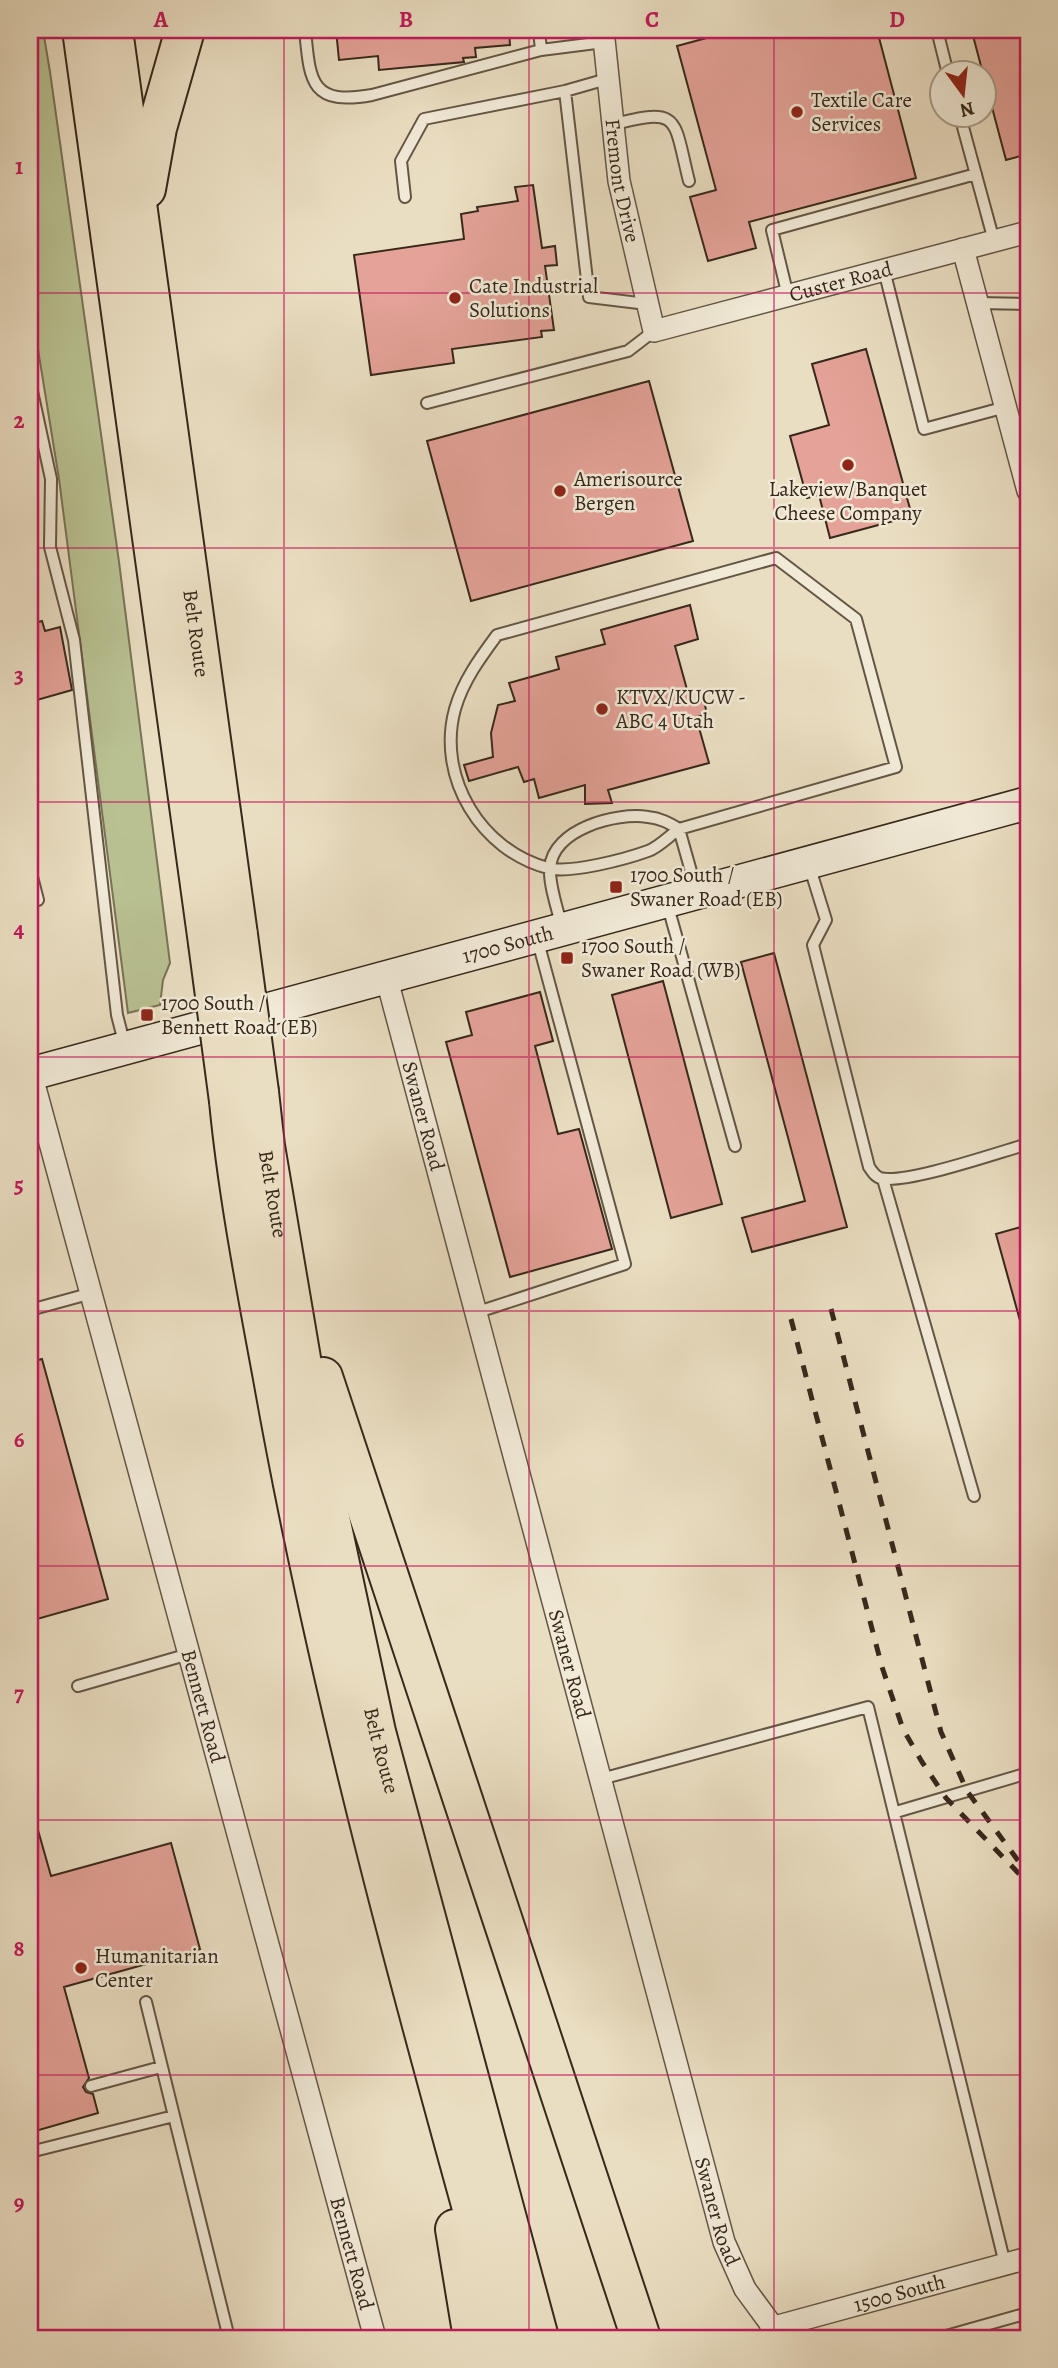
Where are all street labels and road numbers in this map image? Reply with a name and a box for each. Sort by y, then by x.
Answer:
street label: Fremont Drive [598,117,647,245]
street label: Custer Road [786,254,896,309]
street label: Belt Route [176,588,216,679]
street label: 1700 South [459,919,556,970]
street label: Swaner Road [395,1058,452,1174]
street label: Belt Route [252,1148,294,1240]
street label: Swaner Road [542,1606,598,1722]
street label: Bennett Road [174,1646,232,1766]
street label: Belt Route [357,1705,406,1797]
street label: Swaner Road [688,2154,747,2271]
street label: Bennett Road [323,2194,381,2313]
street label: 1500 South [851,2267,948,2319]

